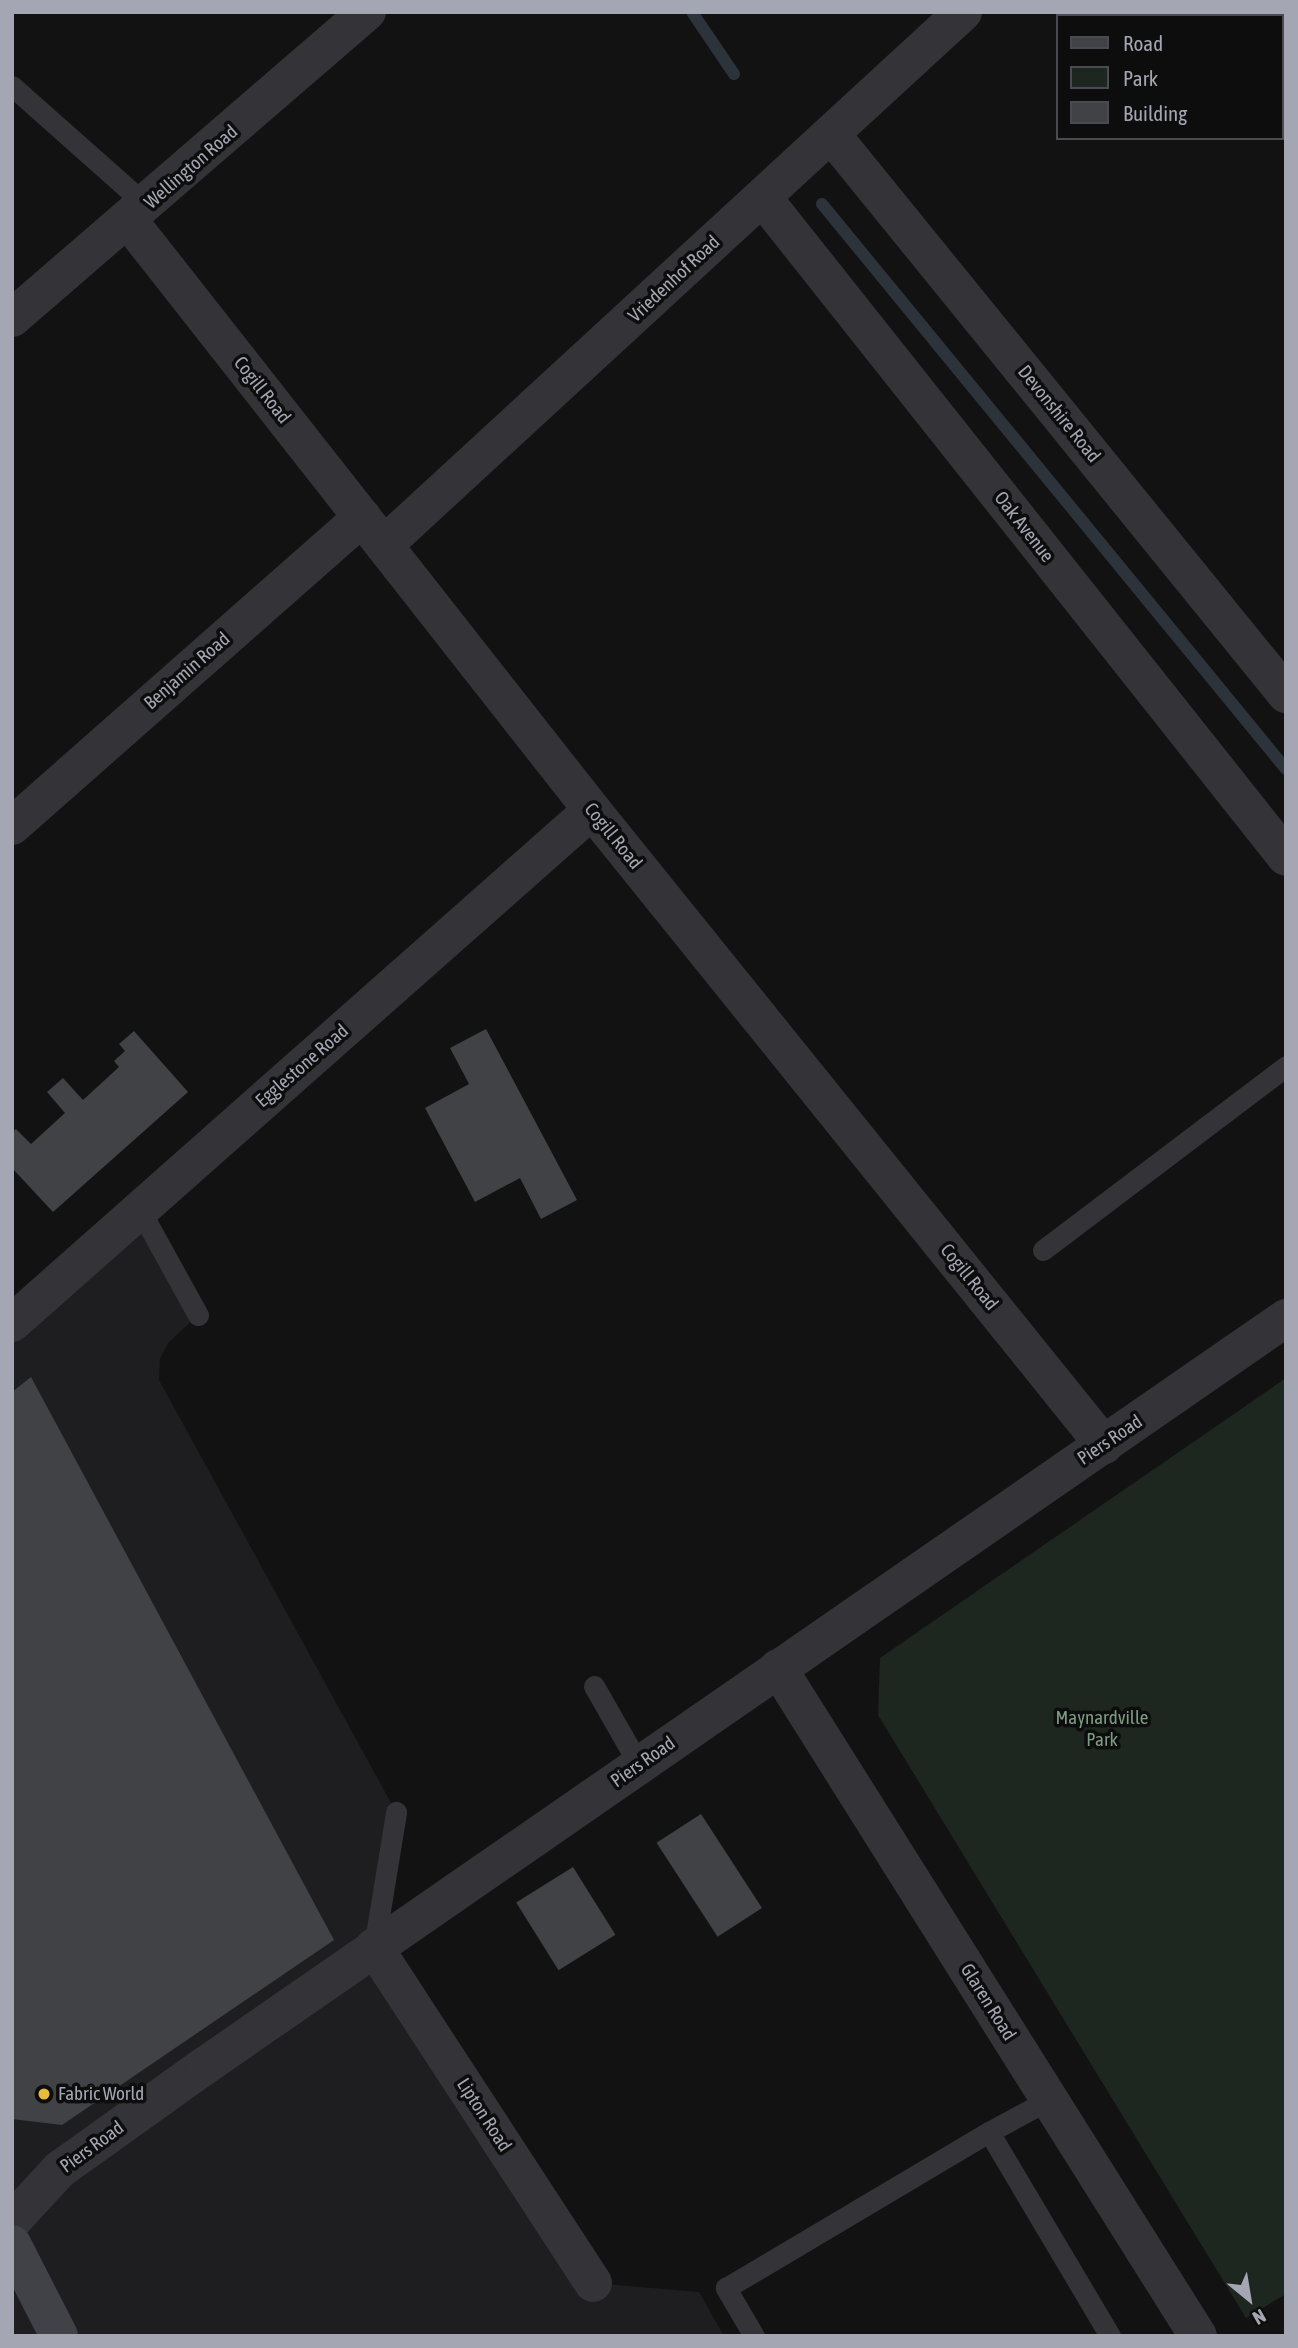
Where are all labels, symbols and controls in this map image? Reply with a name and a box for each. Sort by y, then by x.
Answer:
legend [1056,14,1284,140]
text: Road [1123,31,1163,55]
text: Park [1123,66,1158,90]
text: Building [1123,101,1187,125]
street label: Wellington Road [140,120,242,214]
street label: Vriedenhof Road [623,231,725,327]
street label: Cogill Road [229,352,295,428]
street label: Devonshire Road [1013,361,1105,467]
street label: Oak Avenue [989,487,1059,567]
street label: Benjamin Road [139,628,235,714]
street label: Cogill Road [579,798,647,874]
street label: Egglestone Road [251,1020,353,1112]
street label: Cogill Road [935,1239,1003,1315]
street label: Piers Road [1073,1410,1147,1470]
park label: Maynardville Park [1056,1707,1148,1751]
street label: Piers Road [607,1732,679,1792]
street label: Glaren Road [955,1959,1021,2045]
street label: Lipton Road [452,2074,516,2156]
place label: Fabric World [58,2083,144,2105]
marker: Fabric World [36,2086,52,2102]
street label: Piers Road [56,2116,128,2178]
north arrow [1214,2264,1284,2334]
text: N [1249,2305,1270,2330]

